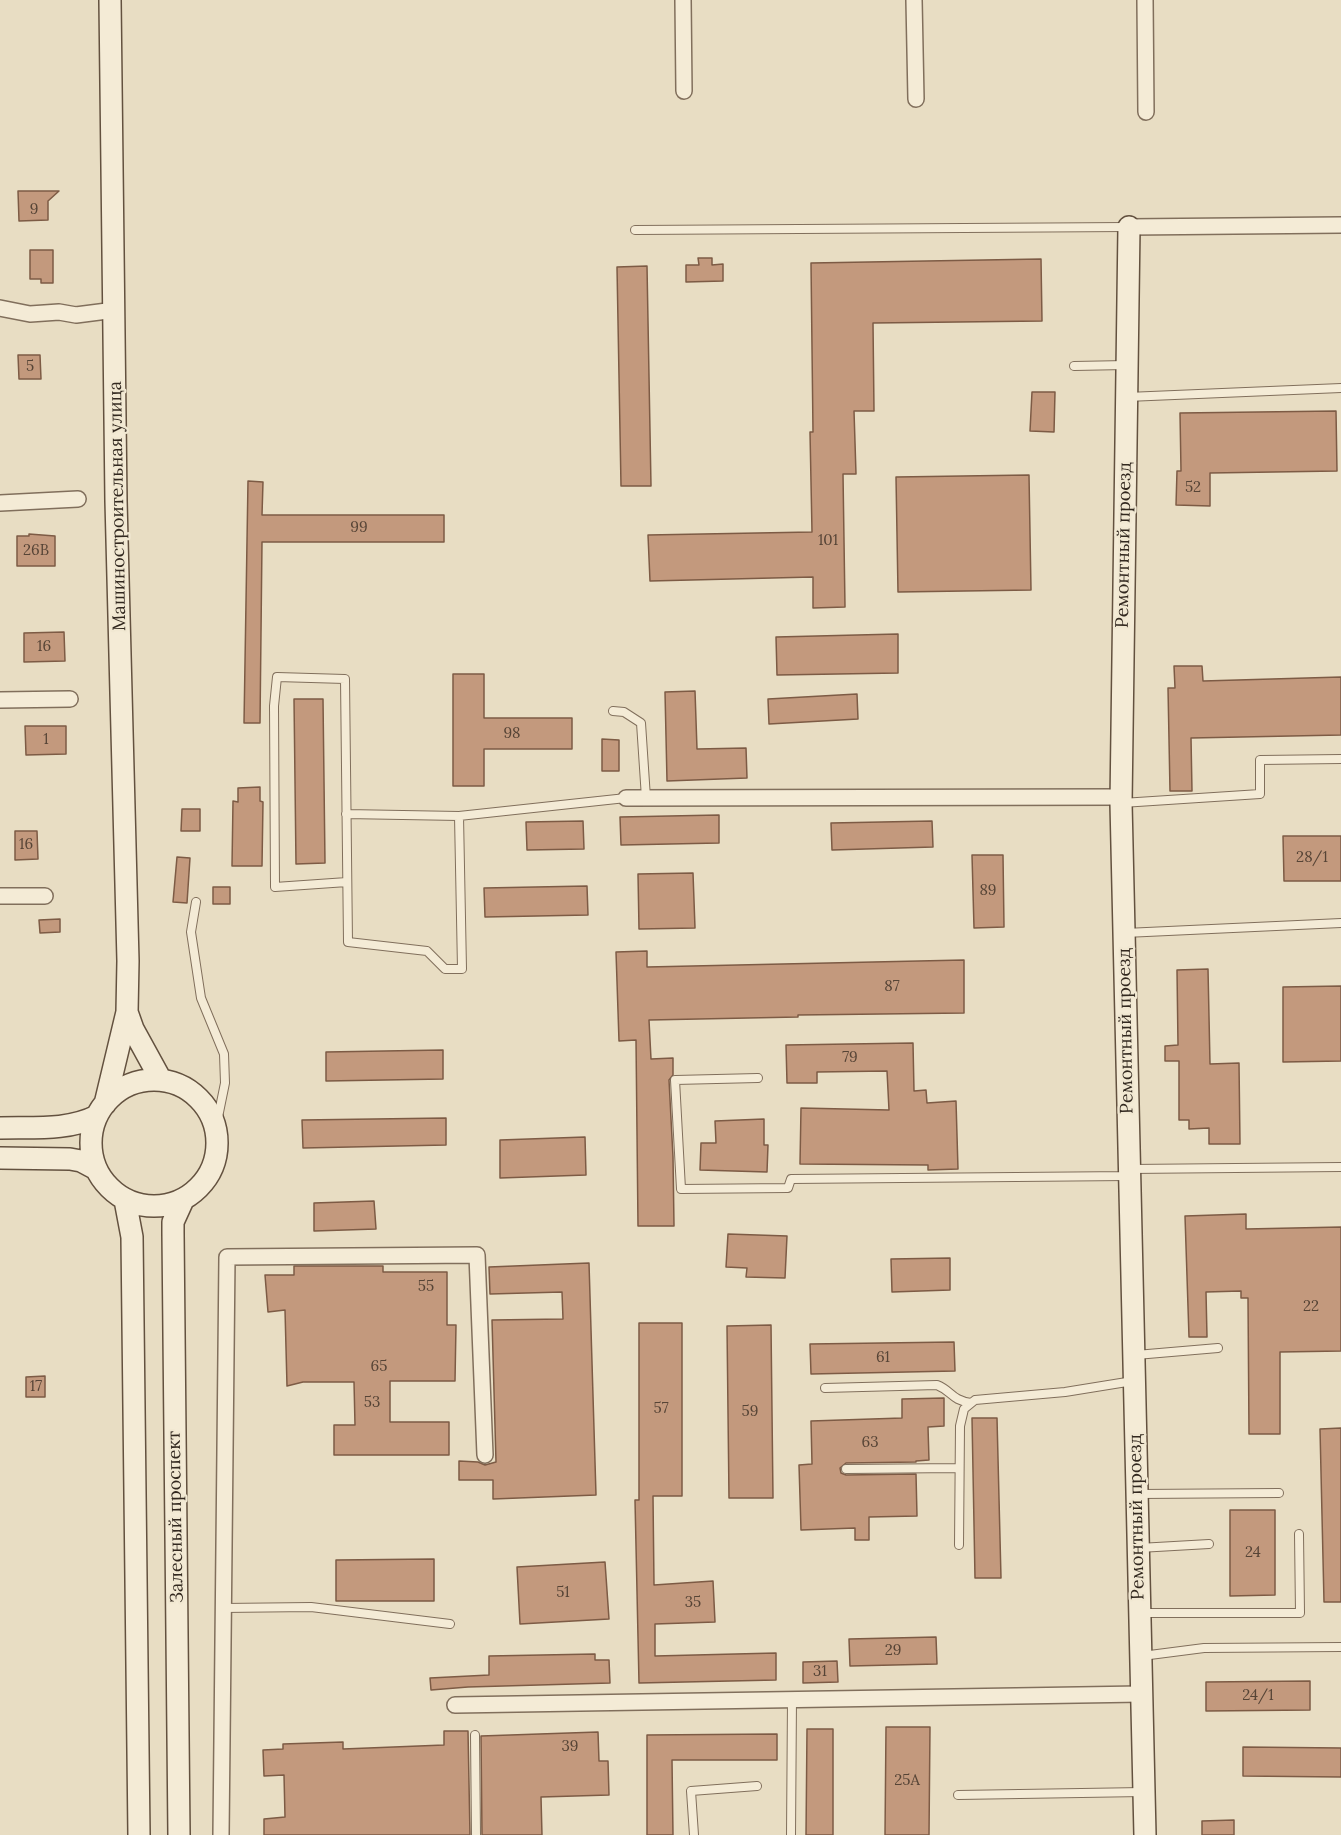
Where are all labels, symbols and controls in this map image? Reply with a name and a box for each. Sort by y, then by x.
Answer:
house number: 9 [30,201,38,219]
house number: 5 [26,358,34,376]
street label: Машиностроительная улица [105,381,131,631]
street label: Ремонтный проезд [1112,462,1136,628]
house number: 52 [1185,479,1201,497]
house number: 99 [350,519,368,537]
house number: 101 [818,532,838,550]
house number: 26В [23,542,49,560]
house number: 16 [37,638,51,656]
house number: 98 [503,725,521,743]
house number: 1 [43,731,49,749]
house number: 16 [19,836,33,854]
house number: 28/1 [1296,849,1328,867]
house number: 89 [980,882,996,900]
street label: Ремонтный проезд [1114,948,1138,1114]
house number: 87 [884,978,900,996]
house number: 79 [842,1049,858,1067]
house number: 55 [418,1278,434,1296]
house number: 22 [1303,1298,1319,1316]
house number: 61 [876,1349,890,1367]
house number: 65 [371,1358,387,1376]
house number: 17 [30,1378,42,1396]
house number: 53 [364,1394,380,1412]
house number: 57 [653,1400,669,1418]
house number: 59 [742,1403,758,1421]
street label: Залесный проспект [164,1431,188,1603]
house number: 63 [861,1434,879,1452]
street label: Ремонтный проезд [1125,1434,1149,1600]
house number: 24 [1245,1544,1261,1562]
house number: 51 [556,1584,570,1602]
house number: 35 [685,1594,701,1612]
house number: 29 [885,1642,901,1660]
house number: 31 [813,1663,827,1681]
house number: 24/1 [1242,1687,1274,1705]
house number: 39 [561,1738,579,1756]
house number: 25А [894,1772,920,1790]

